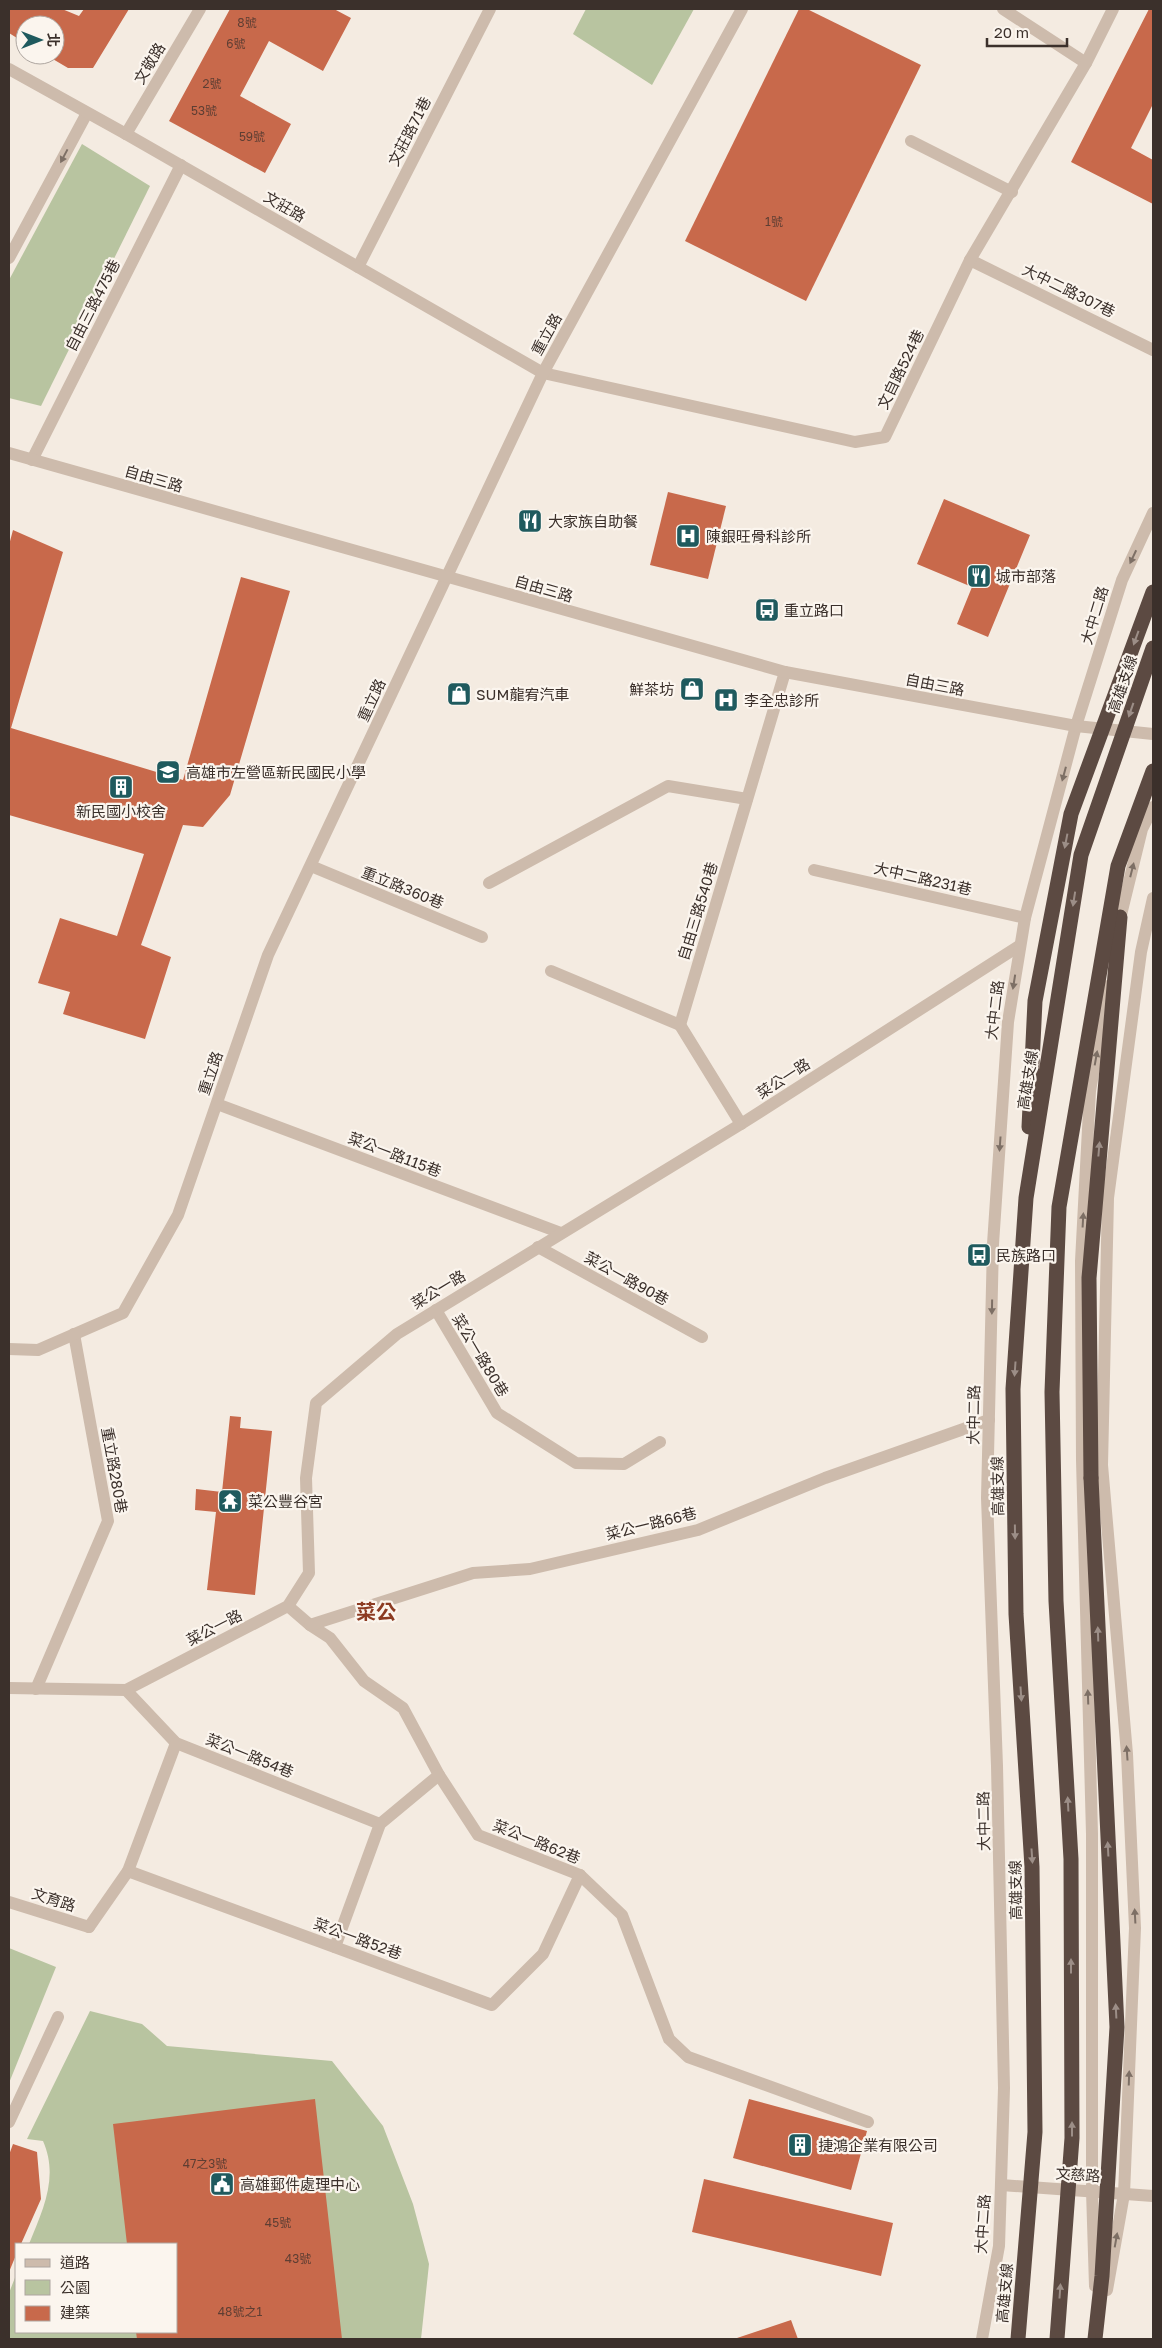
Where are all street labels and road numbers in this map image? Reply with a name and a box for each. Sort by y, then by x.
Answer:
street label: 文敬路 [130,39,168,87]
street label: 文莊路71巷 [384,93,434,169]
street label: 文莊路 [261,187,309,225]
street label: 自由三路475巷 [61,256,123,354]
street label: 大中二路307巷 [1020,260,1118,320]
street label: 重立路 [527,310,565,358]
street label: 文自路524巷 [873,326,927,412]
street label: 自由三路 [123,461,185,495]
street label: 自由三路 [513,571,575,605]
street label: 大中二路 [1077,584,1111,646]
street label: 高雄支線 [1104,653,1140,715]
street label: 自由三路 [904,669,966,699]
street label: 重立路 [353,676,389,724]
street label: 大中二路231巷 [872,858,974,898]
street label: 自由三路540巷 [673,860,721,962]
street label: 重立路360巷 [359,862,447,912]
street label: 大中二路 [981,979,1007,1041]
street label: 重立路 [194,1049,226,1097]
street label: 高雄支線 [1013,1049,1041,1111]
street label: 菜公一路 [753,1054,813,1102]
street label: 菜公一路115巷 [346,1128,444,1180]
street label: 菜公一路90巷 [582,1247,672,1309]
street label: 菜公一路 [408,1266,468,1312]
street label: 菜公一路80巷 [449,1310,513,1400]
street label: 大中二路 [963,1385,983,1445]
street label: 重立路280巷 [99,1426,131,1514]
street label: 高雄支線 [987,1456,1007,1516]
street label: 菜公一路66巷 [604,1503,698,1543]
street label: 菜公一路 [183,1605,245,1649]
street label: 菜公一路54巷 [204,1729,296,1781]
street label: 大中二路 [973,1791,993,1851]
street label: 菜公一路62巷 [491,1815,583,1867]
street label: 高雄支線 [1005,1860,1025,1920]
street label: 文育路 [30,1883,78,1915]
street label: 菜公一路52巷 [312,1914,404,1962]
street label: 文慈路 [1055,2163,1101,2185]
street label: 大中二路 [971,2193,993,2255]
street label: 高雄支線 [992,2262,1016,2324]

